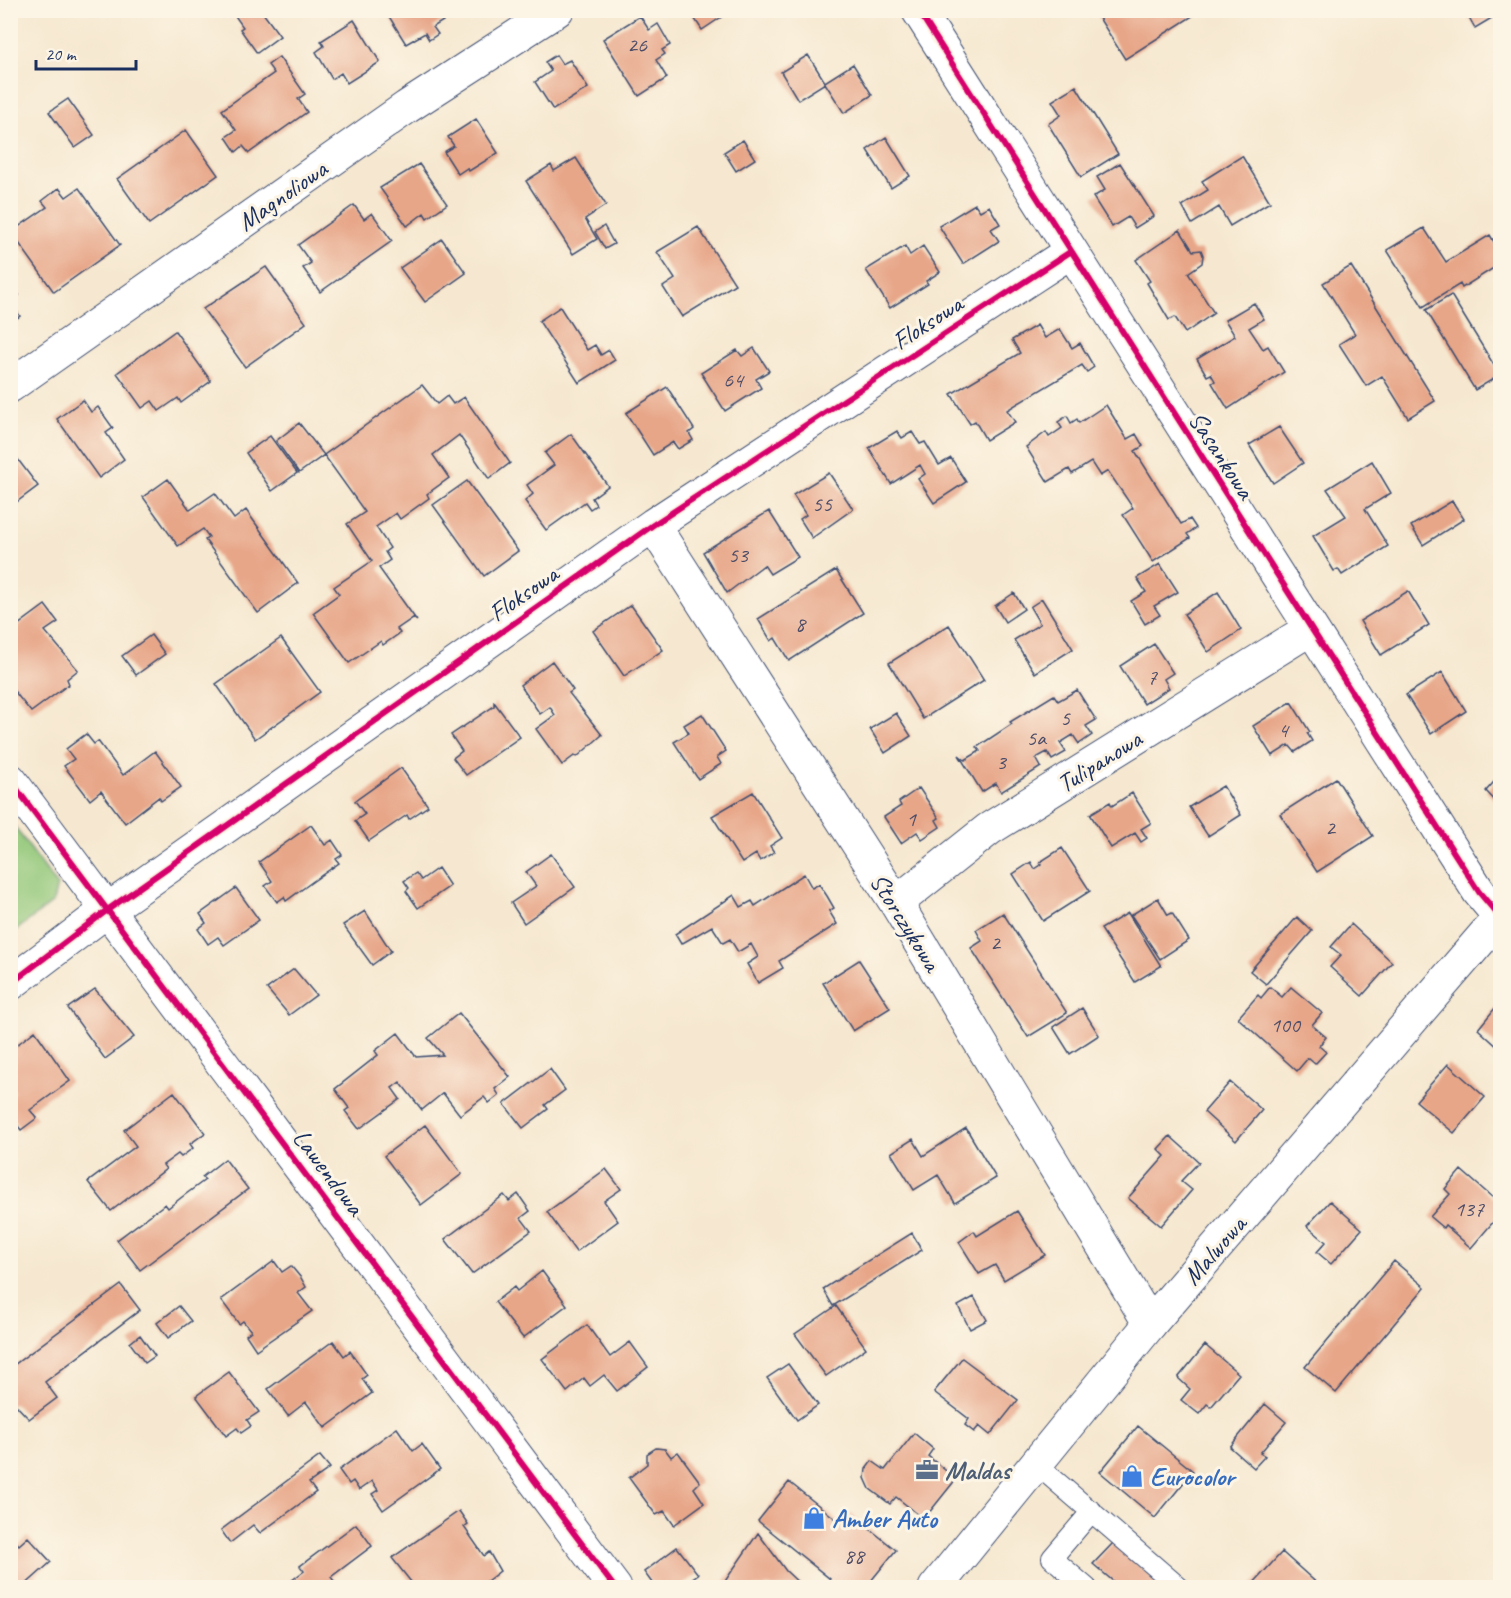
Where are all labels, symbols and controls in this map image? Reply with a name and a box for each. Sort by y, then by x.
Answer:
house number: 26 [627,31,648,59]
scale bar [36,33,136,71]
text: 20 m [45,43,78,65]
street label: Magnoliowa [231,152,335,238]
street label: Floksowa [886,286,971,357]
house number: 64 [723,366,745,394]
street label: Sasankowa [1181,405,1263,507]
house number: 55 [812,490,833,518]
house number: 53 [728,541,750,569]
street label: Floksowa [482,556,566,629]
house number: 8 [795,610,807,638]
house number: 7 [1147,663,1158,691]
house number: 5 [1060,704,1071,732]
house number: 4 [1278,716,1290,744]
street label: Tulipanowa [1051,722,1149,800]
house number: 5a [1026,724,1047,752]
house number: 3 [996,748,1008,776]
house number: 1 [906,805,917,833]
house number: 2 [1325,814,1337,842]
street label: Storczykowa [862,867,950,980]
house number: 2 [990,929,1002,957]
house number: 100 [1270,1011,1302,1039]
street label: Lawendowa [285,1122,373,1223]
house number: 137 [1454,1195,1485,1223]
street label: Malwowa [1175,1207,1255,1292]
place label: Maldas [945,1454,1013,1487]
office icon: Maldas [914,1457,940,1483]
place label: Eurocolor [1150,1460,1237,1493]
shop icon: Eurocolor [1119,1463,1145,1489]
place label: Amber Auto [832,1502,938,1535]
shop icon: Amber Auto [801,1505,827,1531]
house number: 88 [844,1542,866,1570]

